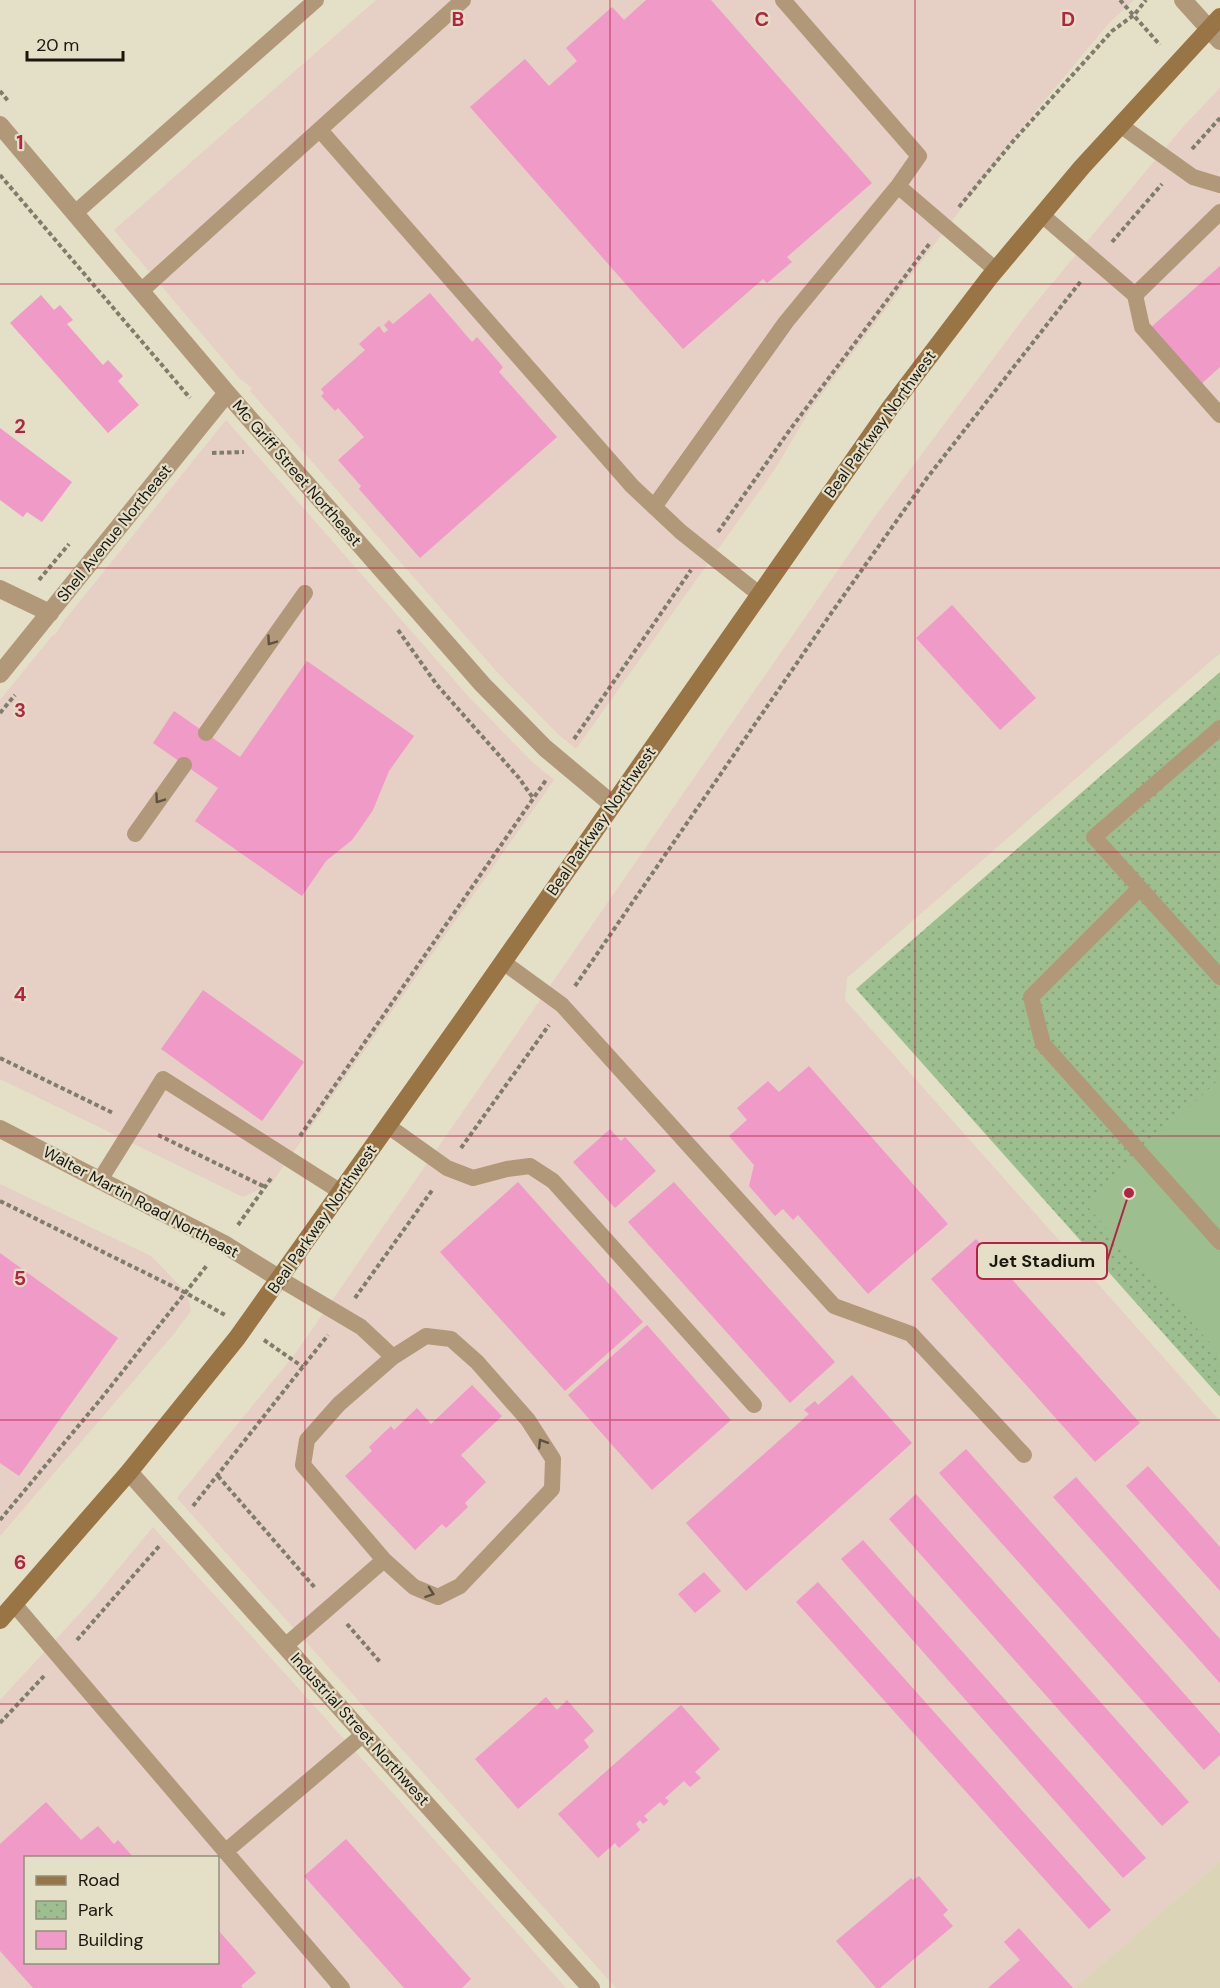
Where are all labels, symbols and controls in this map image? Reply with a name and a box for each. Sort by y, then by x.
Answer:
text: B [452,6,464,32]
text: C [755,6,769,32]
text: D [1061,6,1075,32]
scale bar [27,24,123,62]
text: 20 m [36,33,79,57]
text: 1 [16,129,24,155]
street label: Beal Parkway Northwest [819,346,941,502]
street label: Mc Griff Street Northeast [228,395,366,551]
text: 2 [14,413,26,439]
street label: Shell Avenue Northeast [52,460,176,606]
one-way arrow [267,635,278,646]
text: 3 [14,697,26,723]
street label: Beal Parkway Northwest [542,742,660,900]
one-way arrow [155,793,166,804]
text: 4 [14,981,27,1007]
street label: Beal Parkway Northwest [263,1140,381,1298]
street label: Walter Martin Road Northeast [39,1141,243,1263]
callout: Jet Stadium [977,1243,1107,1279]
text: Jet Stadium [989,1249,1095,1273]
text: 5 [14,1265,26,1291]
one-way arrow [539,1438,550,1449]
text: 6 [14,1549,26,1575]
one-way arrow [425,1586,435,1599]
street label: Industrial Street Northwest [286,1648,434,1810]
legend [24,1856,219,1964]
text: Road [78,1868,120,1892]
text: Park [78,1898,114,1922]
text: Building [78,1928,143,1952]

